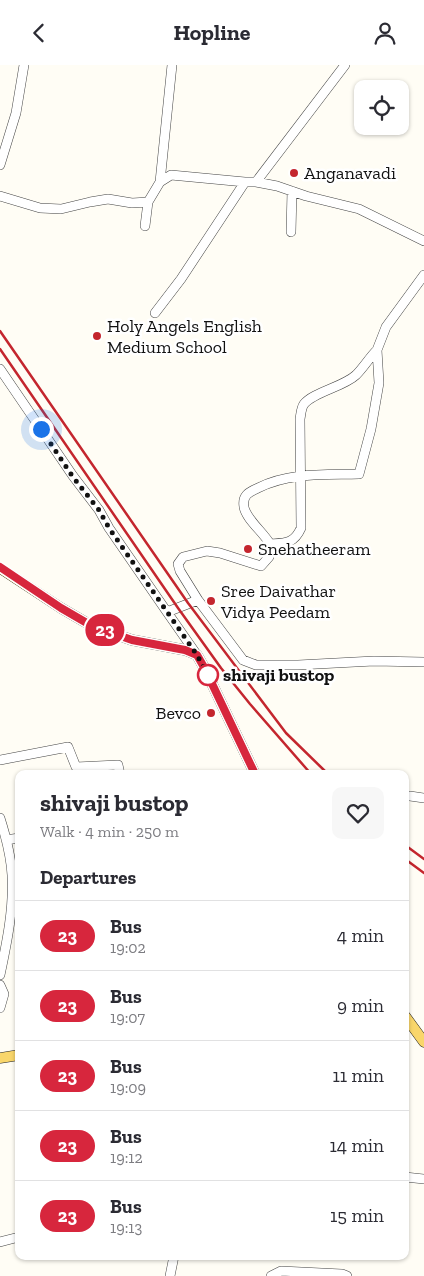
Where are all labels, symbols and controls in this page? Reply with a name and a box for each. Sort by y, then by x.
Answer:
icon: back [25,19,53,47]
text: Hopline [174,19,250,46]
icon: person [371,19,399,47]
map controls [354,80,409,135]
button: locate [354,80,409,135]
place label: Anganavadi [304,162,396,184]
marker: Anganavadi [288,167,300,179]
place label: Holy Angels English Medium School [107,315,262,358]
marker: Holy Angels English Medium School [91,330,103,342]
your location [29,417,54,442]
place label: Snehatheeram [258,538,371,560]
marker: Snehatheeram [242,543,254,555]
place label: Sree Daivathar Vidya Peedam [220,580,336,623]
marker: Sree Daivathar Vidya Peedam [205,595,217,607]
line badge: 23 [82,614,128,646]
text: 23 [95,619,115,641]
marker: shivaji bustop [197,664,219,686]
place label: shivaji bustop [223,664,334,686]
place label: Bevco [156,702,201,724]
marker: Bevco [205,707,217,719]
button: heart [332,787,384,839]
text: shivaji bustop [40,788,189,817]
text: Walk · 4 min · 250 m [40,822,179,841]
text: Departures [40,866,136,889]
text: Bus [110,915,142,938]
text: 4 min [337,924,384,947]
text: 23 [58,925,77,947]
text: 19:02 [110,938,146,957]
text: Bus [110,985,142,1008]
text: 9 min [337,994,384,1017]
text: 23 [58,995,77,1017]
text: 19:07 [110,1008,145,1027]
text: Bus [110,1055,142,1078]
text: 11 min [332,1064,384,1087]
text: 23 [58,1065,77,1087]
text: 19:09 [110,1078,146,1097]
text: Bus [110,1125,142,1148]
text: 14 min [330,1134,384,1157]
text: 23 [58,1135,77,1157]
text: 19:12 [110,1148,143,1167]
text: Bus [110,1195,142,1218]
text: 15 min [330,1204,384,1227]
text: 23 [58,1205,77,1227]
text: 19:13 [110,1218,142,1237]

